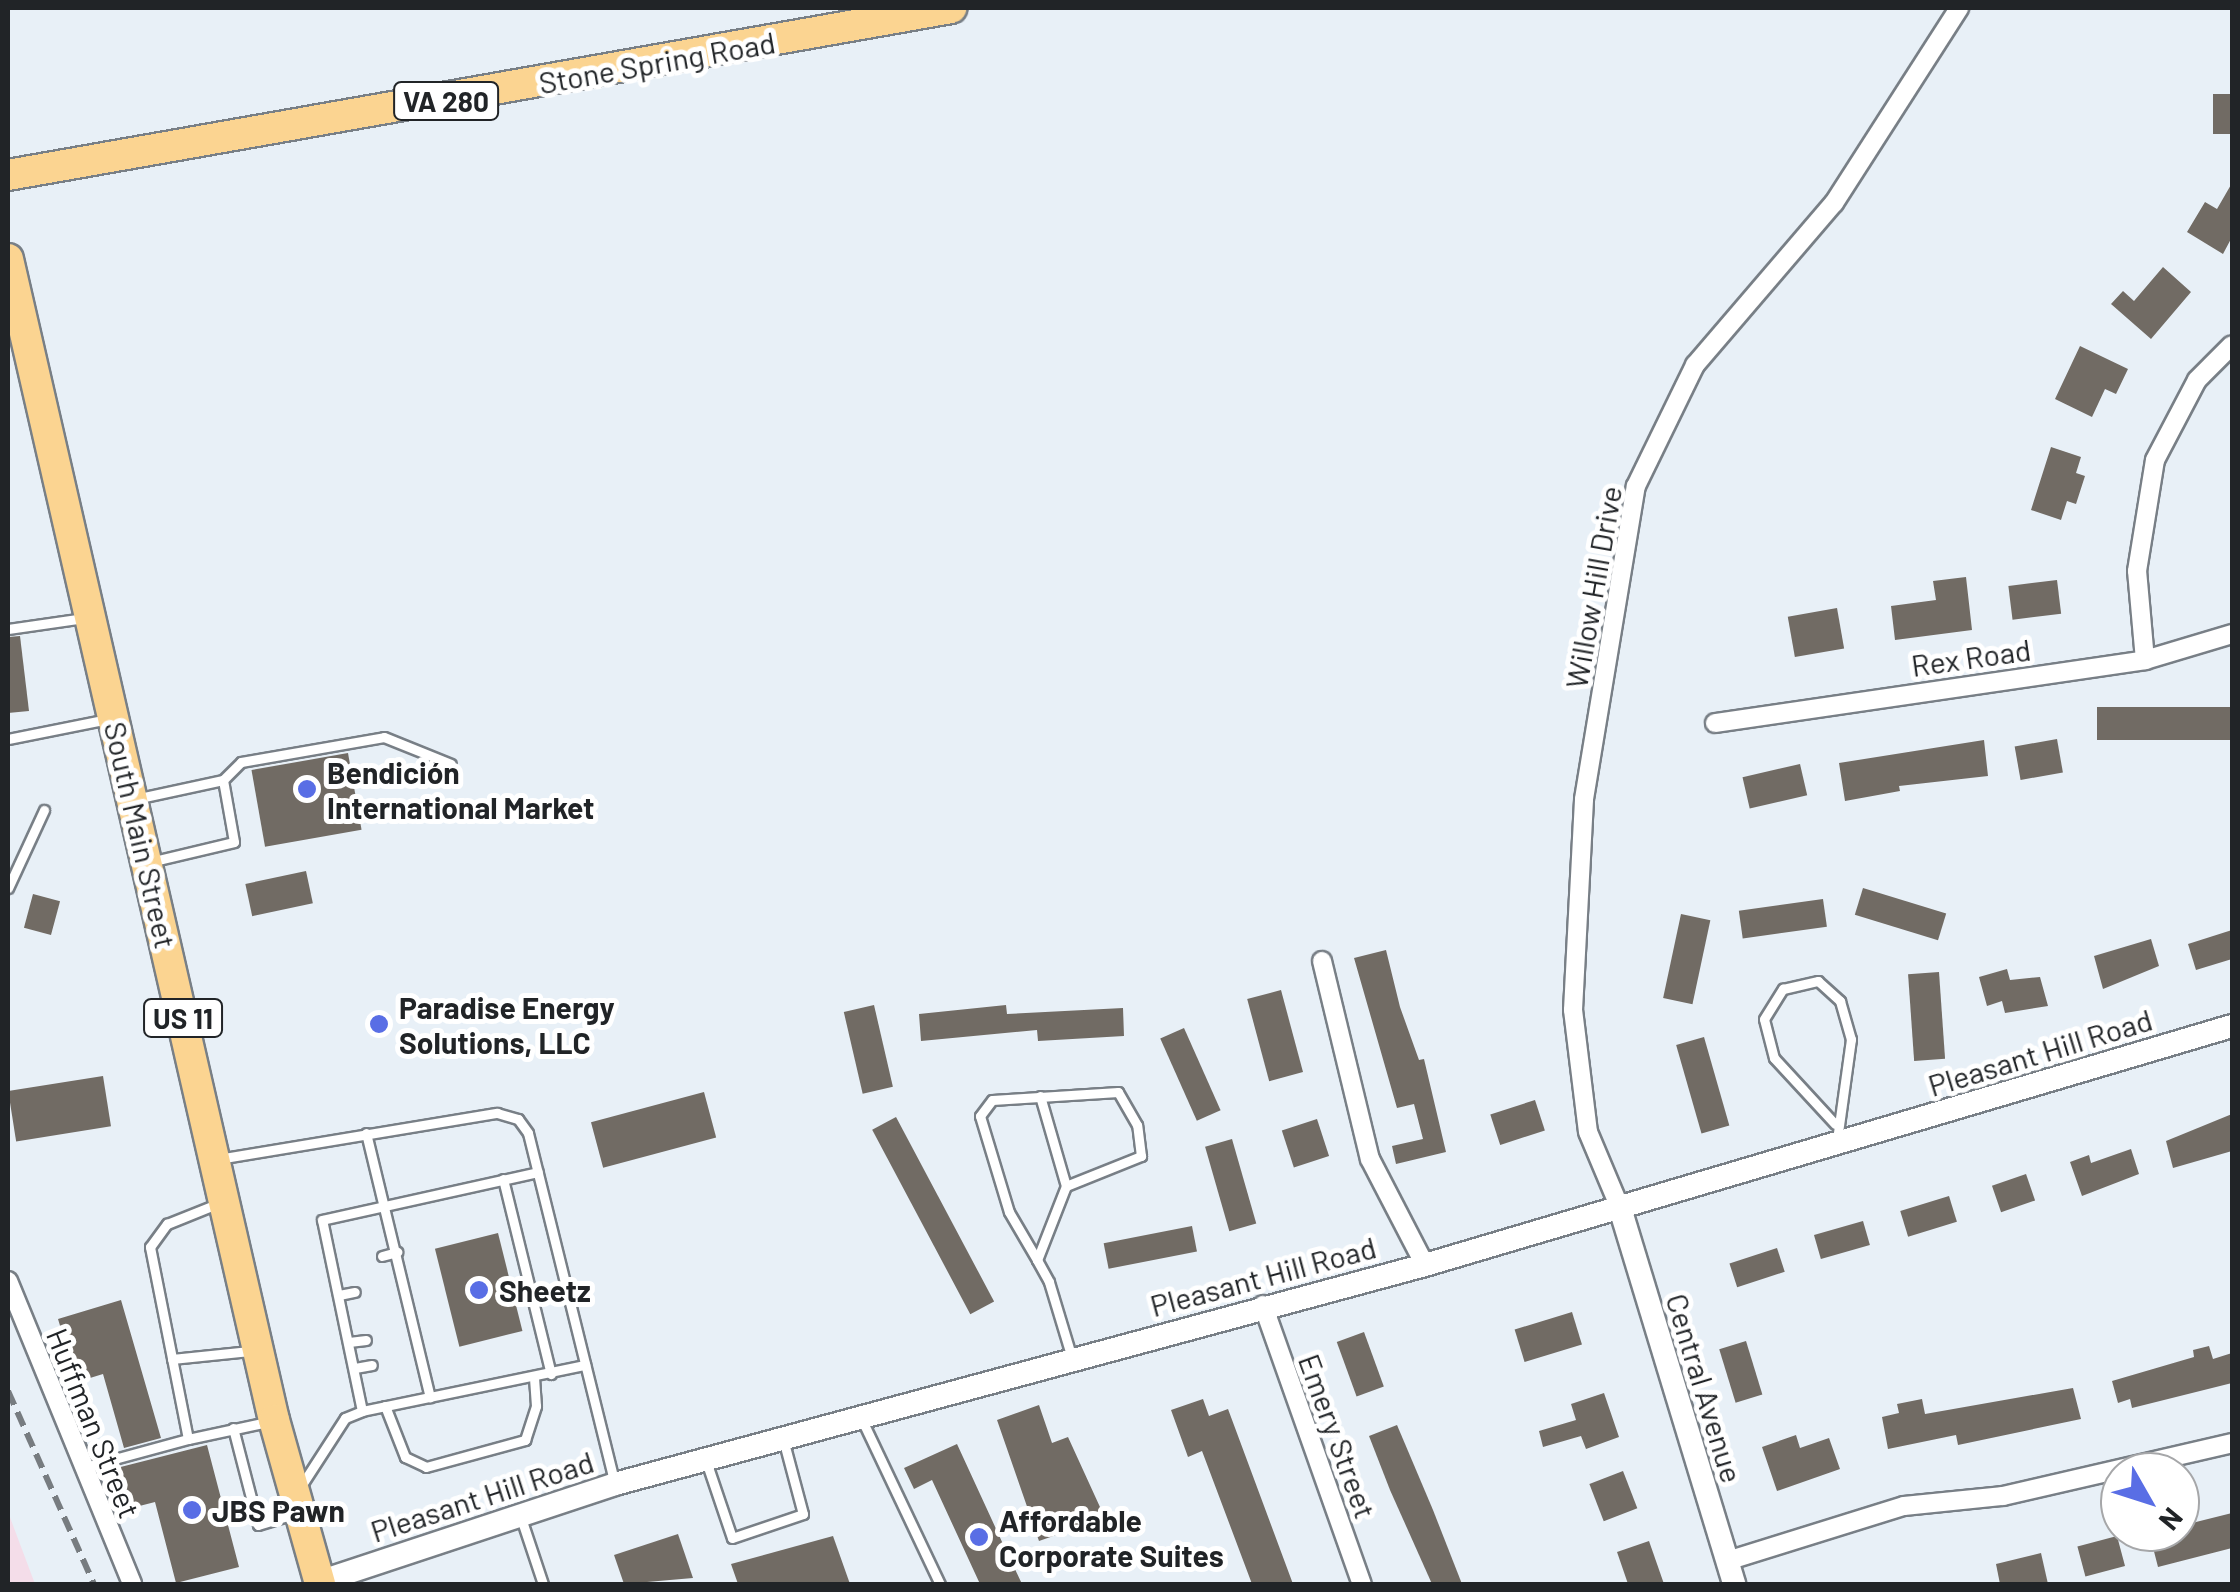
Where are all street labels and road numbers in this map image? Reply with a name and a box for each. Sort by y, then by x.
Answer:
street label: Stone Spring Road [536,23,778,101]
road number: VA 280 [391,78,501,124]
street label: Willow Hill Drive [1557,483,1629,691]
street label: Rex Road [1909,631,2033,683]
street label: South Main Street [97,718,185,952]
road number: US 11 [143,995,223,1041]
street label: Pleasant Hill Road [1924,1001,2156,1103]
street label: Pleasant Hill Road [1146,1229,1380,1323]
street label: Central Avenue [1659,1289,1751,1487]
street label: Huffman Street [40,1323,148,1523]
street label: Emery Street [1292,1349,1384,1523]
street label: Pleasant Hill Road [366,1443,598,1549]

